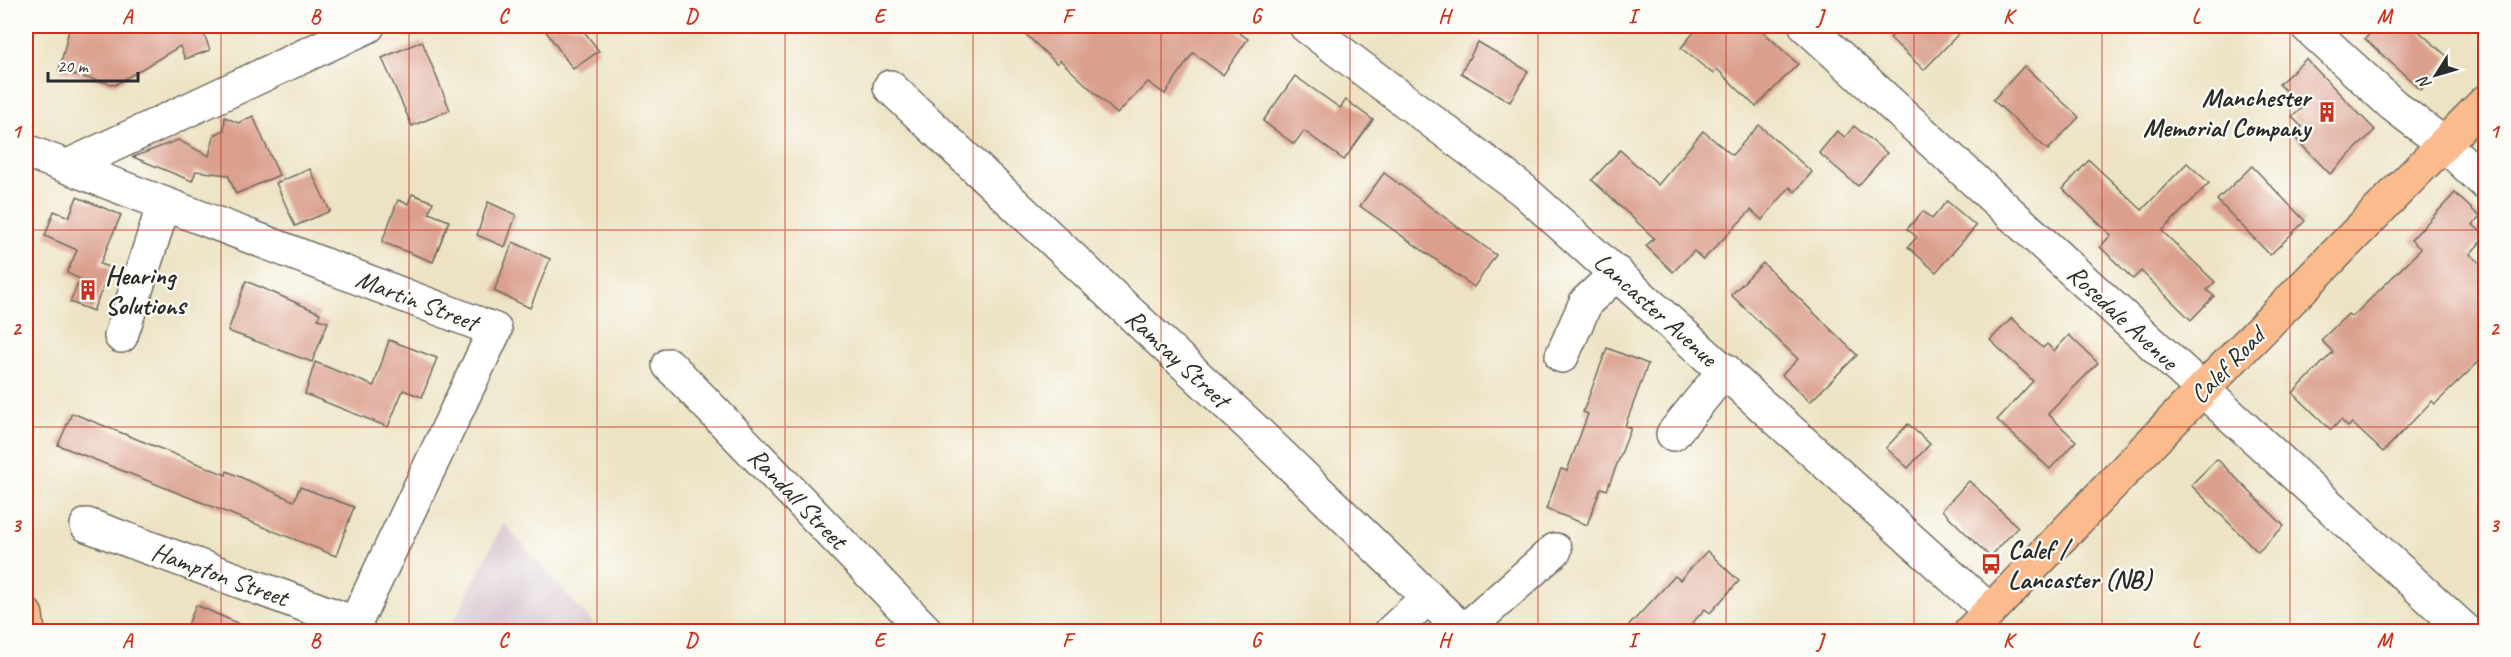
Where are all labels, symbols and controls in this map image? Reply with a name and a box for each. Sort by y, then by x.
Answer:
text: A [122,4,134,29]
text: B [310,4,322,29]
text: C [498,4,510,29]
text: D [685,4,699,29]
text: E [874,4,888,29]
text: F [1062,4,1076,29]
text: G [1251,4,1264,29]
text: H [1438,4,1453,29]
text: I [1628,4,1641,29]
text: J [1815,4,1827,29]
text: K [2003,4,2017,29]
text: L [2192,4,2202,29]
text: M [2377,4,2394,29]
scale bar [48,45,138,83]
north arrow [2406,45,2466,105]
text: 20 m [57,55,90,77]
text: N [2412,71,2436,93]
place label: Manchester Memorial Company [2143,81,2313,144]
building icon: Manchester Memorial Company [2315,100,2339,124]
text: 1 [12,119,23,144]
text: 1 [2490,119,2501,144]
street label: Lancaster Avenue [1587,245,1725,375]
street label: Rosedale Avenue [2060,258,2187,379]
place label: Hearing Solutions [105,259,188,322]
street label: Martin Street [351,262,485,340]
building icon: Hearing Solutions [76,278,100,302]
street label: Ramsay Street [1119,302,1239,417]
text: 2 [12,316,23,341]
text: 2 [2490,316,2501,341]
street label: Calef Road [2183,317,2275,411]
street label: Randall Street [741,441,856,558]
text: 3 [12,513,23,538]
text: 3 [2490,513,2501,538]
place label: Calef / Lancaster (NB) [2008,533,2154,596]
street label: Hampton Street [147,535,295,615]
bus stop icon: Calef / Lancaster (NB) [1979,552,2003,576]
text: A [122,628,134,653]
text: B [310,628,322,653]
text: C [498,628,510,653]
text: D [685,628,699,653]
text: E [874,628,888,653]
text: F [1062,628,1076,653]
text: G [1251,628,1264,653]
text: H [1438,628,1453,653]
text: I [1628,628,1641,653]
text: J [1815,628,1827,653]
text: K [2003,628,2017,653]
text: L [2192,628,2202,653]
text: M [2377,628,2394,653]

